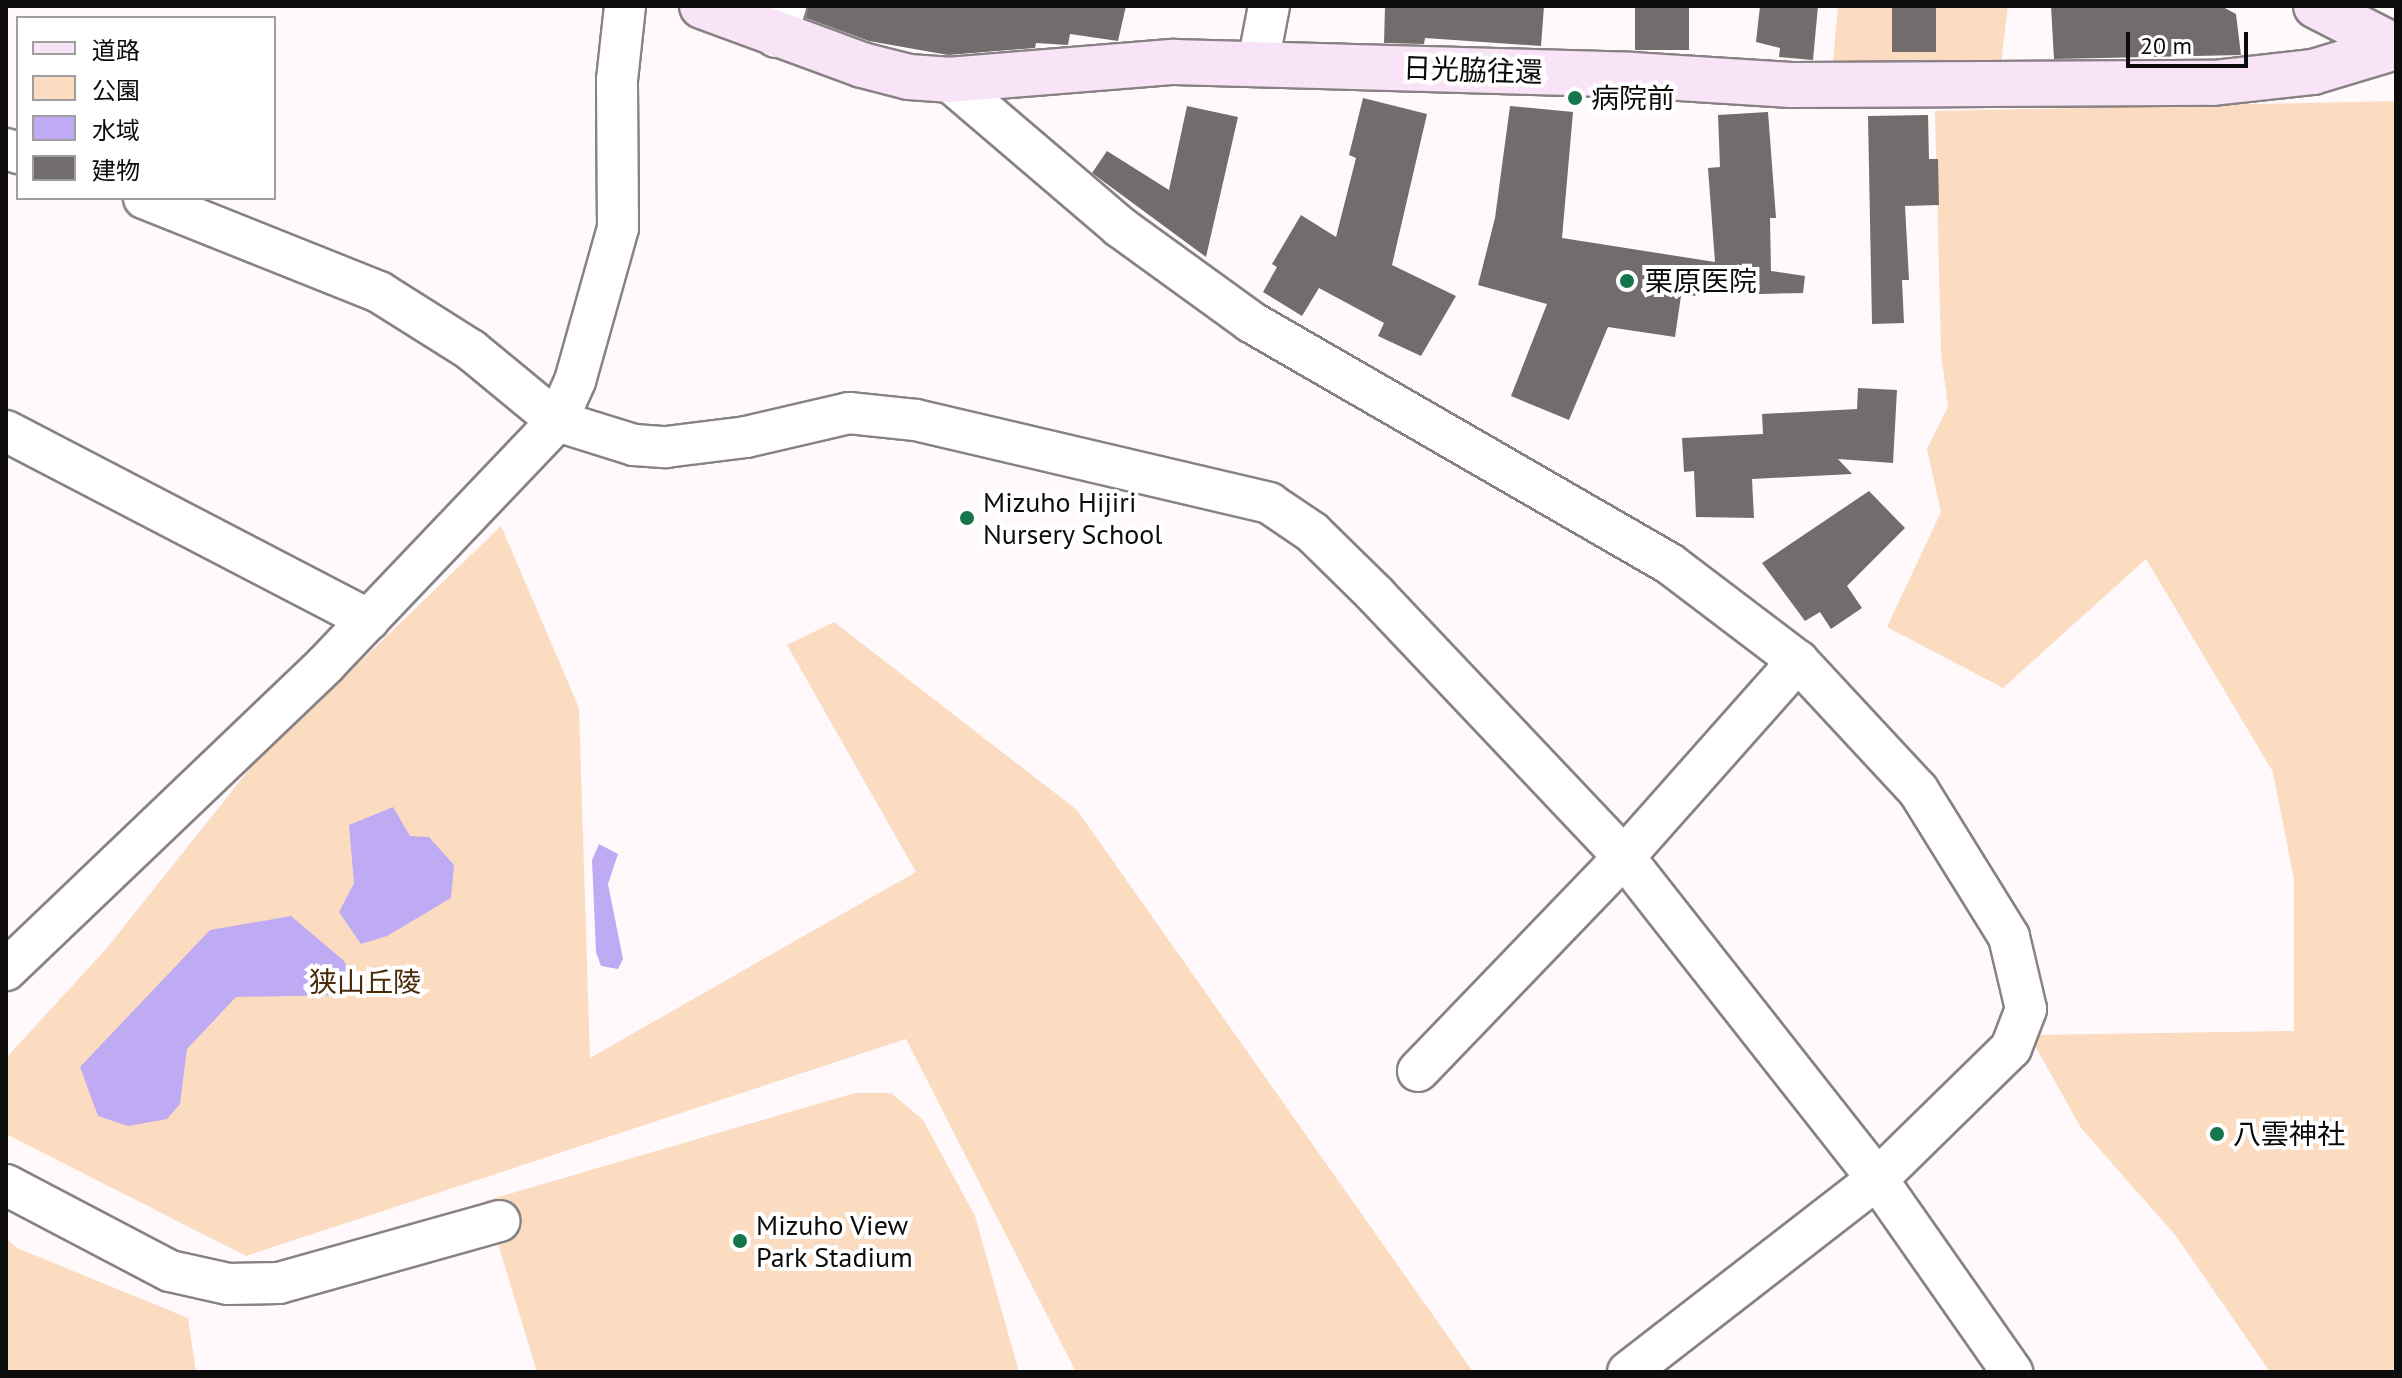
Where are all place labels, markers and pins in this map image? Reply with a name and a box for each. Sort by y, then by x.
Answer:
place label: 病院前 [1591,81,1675,115]
marker: 病院前 [1566,89,1584,107]
place label: 栗原医院 [1645,264,1757,298]
marker: 栗原医院 [1616,270,1638,292]
place label: Mizuho Hijiri Nursery School [983,485,1164,551]
marker: Mizuho Hijiri Nursery School [958,509,976,527]
place label: 八雲神社 [2233,1117,2345,1151]
marker: 八雲神社 [2208,1125,2226,1143]
place label: Mizuho View Park Stadium [756,1208,914,1274]
marker: Mizuho View Park Stadium [731,1232,749,1250]

